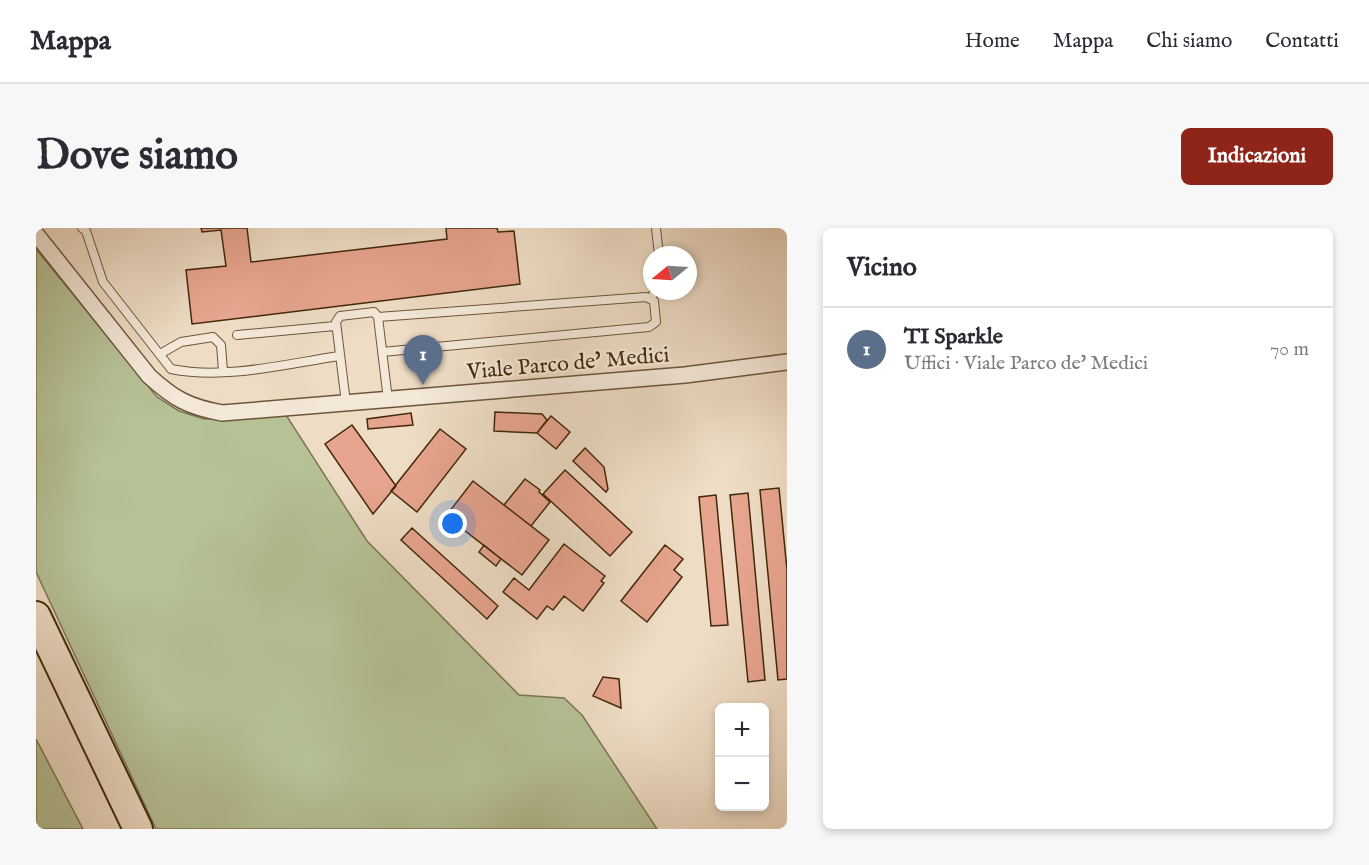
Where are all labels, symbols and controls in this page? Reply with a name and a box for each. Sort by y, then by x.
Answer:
text: Mappa [30,24,111,59]
text: Home [965,28,1020,55]
text: Mappa [1053,28,1113,55]
text: Chi siamo [1146,28,1232,55]
text: Contatti [1265,28,1339,55]
button: Indicazioni [1181,128,1333,185]
text: Dove siamo [36,130,238,183]
north arrow [643,246,697,300]
text: Vicino [847,251,917,284]
text: TI Sparkle [904,323,1003,351]
pin: 1 [404,336,442,385]
text: 1 [863,337,870,362]
text: 70 m [1270,337,1309,362]
street label: Viale Parco de' Medici [465,341,671,387]
text: Uffici · Viale Parco de' Medici [904,351,1148,376]
your location [438,509,467,538]
map controls [715,703,769,811]
button: + [715,703,769,757]
button: − [715,757,769,811]

